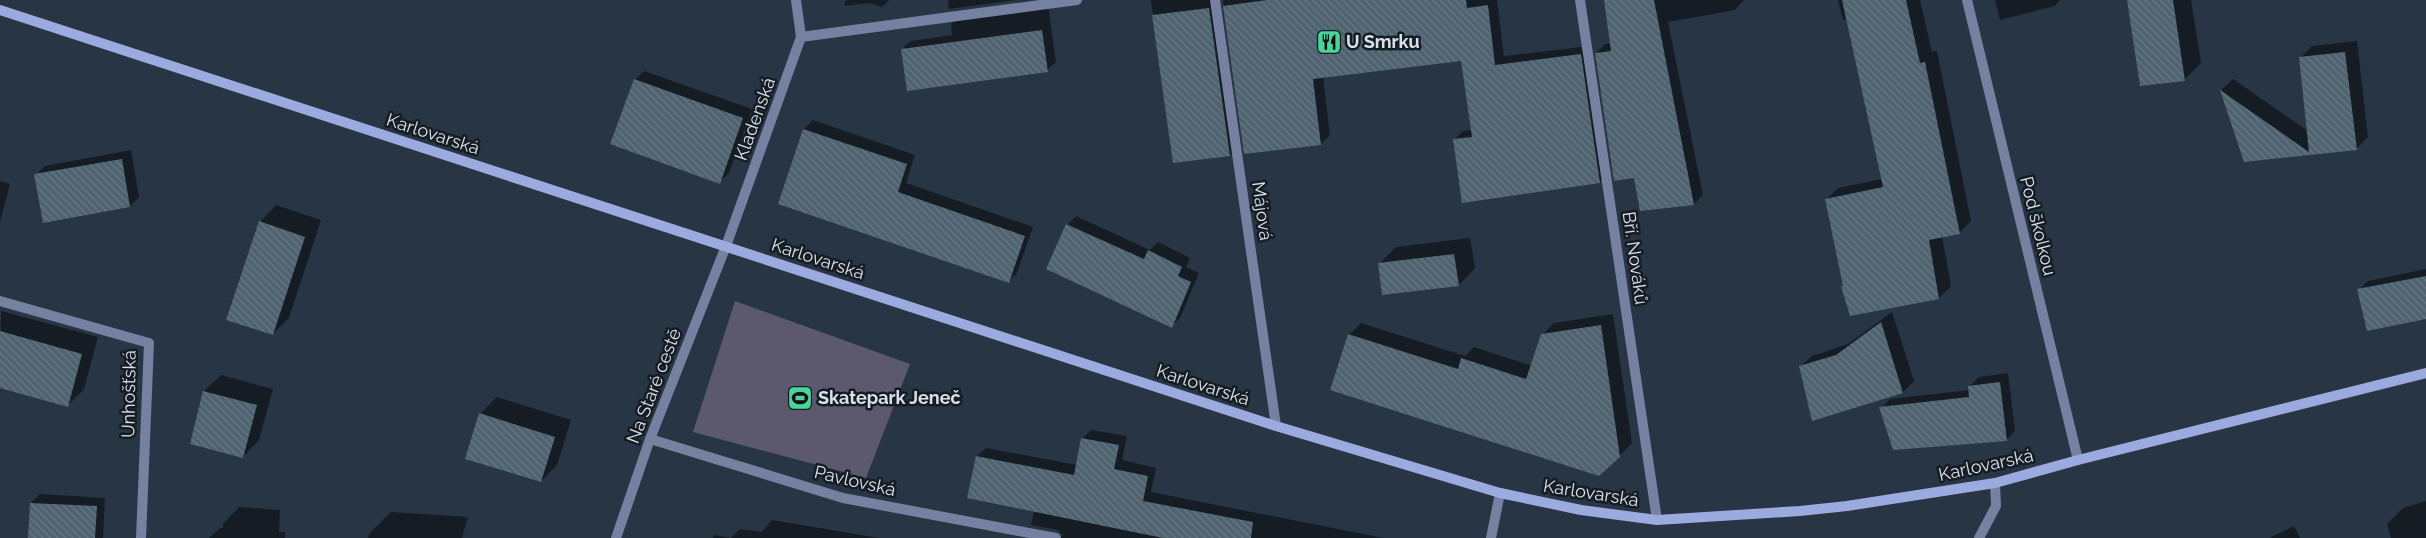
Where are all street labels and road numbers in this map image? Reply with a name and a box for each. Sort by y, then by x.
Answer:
street label: Kladenská [730,75,779,163]
street label: Karlovarská [384,109,482,158]
street label: Pod školkou [2016,174,2061,278]
street label: Májová [1248,180,1277,242]
street label: Bří. Nováků [1619,210,1652,306]
street label: Karlovarská [769,234,867,283]
street label: Na Staré cestě [622,325,685,446]
street label: Unhošťská [117,350,140,438]
street label: Karlovarská [1154,360,1252,409]
street label: Karlovarská [1937,444,2035,485]
street label: Pavlovská [812,461,898,500]
street label: Karlovarská [1542,475,1640,510]

